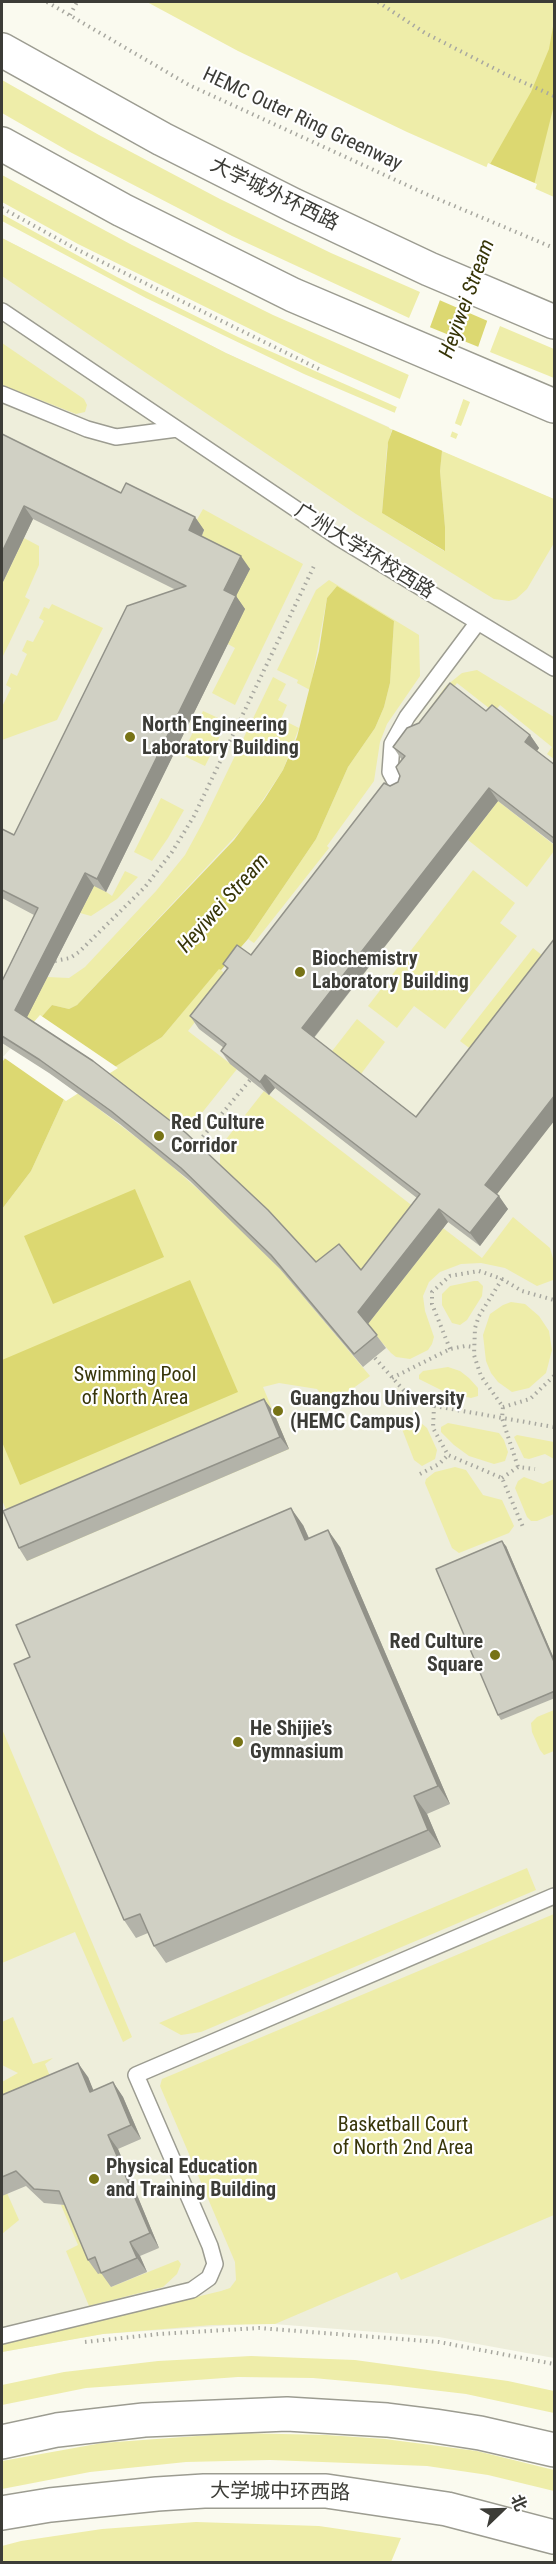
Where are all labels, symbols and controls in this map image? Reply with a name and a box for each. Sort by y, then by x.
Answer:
street label: HEMC Outer Ring Greenway [198,63,406,177]
street label: 大学城外环西路 [206,154,342,236]
water label: Heyiwei Stream [435,236,501,362]
street label: 广州大学环校西路 [290,499,438,605]
place label: North Engineering Laboratory Building [142,714,299,761]
marker: North Engineering Laboratory Building [123,730,137,744]
water label: Heyiwei Stream [173,849,275,959]
place label: Biochemistry Laboratory Building [312,948,469,995]
marker: Biochemistry Laboratory Building [293,965,307,979]
place label: Red Culture Corridor [171,1112,264,1159]
marker: Red Culture Corridor [152,1129,166,1143]
park label: Swimming Pool of North Area [74,1364,196,1411]
place label: Guangzhou University (HEMC Campus) [290,1388,465,1435]
marker: Guangzhou University (HEMC Campus) [271,1404,285,1418]
place label: Red Culture Square [390,1631,483,1678]
marker: Red Culture Square [488,1648,502,1662]
place label: He Shijie’s Gymnasium [250,1718,344,1765]
marker: He Shijie’s Gymnasium [231,1735,245,1749]
park label: Basketball Court of North 2nd Area [333,2114,473,2161]
place label: Physical Education and Training Building [106,2156,276,2203]
marker: Physical Education and Training Building [87,2172,101,2186]
street label: 大学城中环西路 [210,2480,350,2506]
north arrow [472,2480,532,2540]
text: 北 [507,2492,531,2514]

